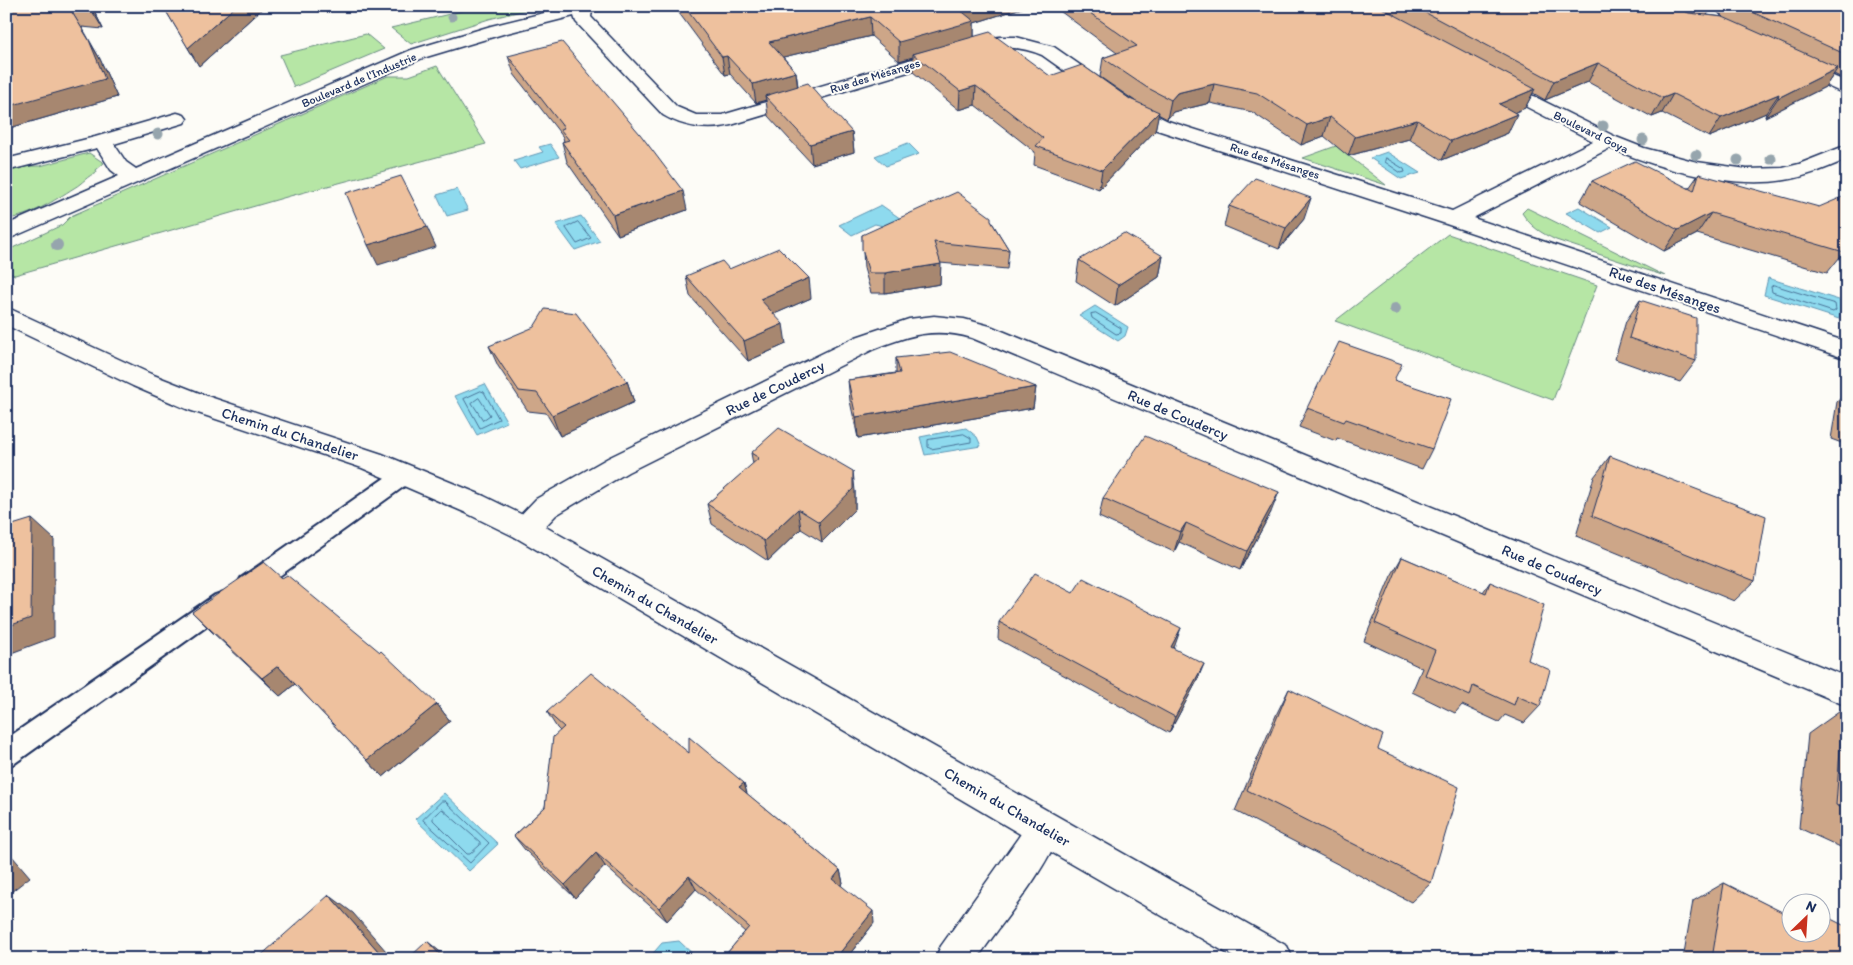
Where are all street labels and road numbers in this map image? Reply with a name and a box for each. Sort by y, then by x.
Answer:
street label: Boulevard de l'Industrie [299,49,419,111]
street label: Rue des Mésanges [828,56,922,96]
street label: Boulevard Goya [1551,108,1631,157]
street label: Rue des Mésanges [1228,140,1322,182]
street label: Rue des Mésanges [1607,262,1723,318]
street label: Rue de Coudercy [723,356,827,420]
street label: Rue de Coudercy [1125,386,1231,444]
street label: Chemin du Chandelier [219,403,361,465]
street label: Rue de Coudercy [1499,541,1605,599]
street label: Chemin du Chandelier [589,561,721,649]
street label: Chemin du Chandelier [941,763,1073,851]

